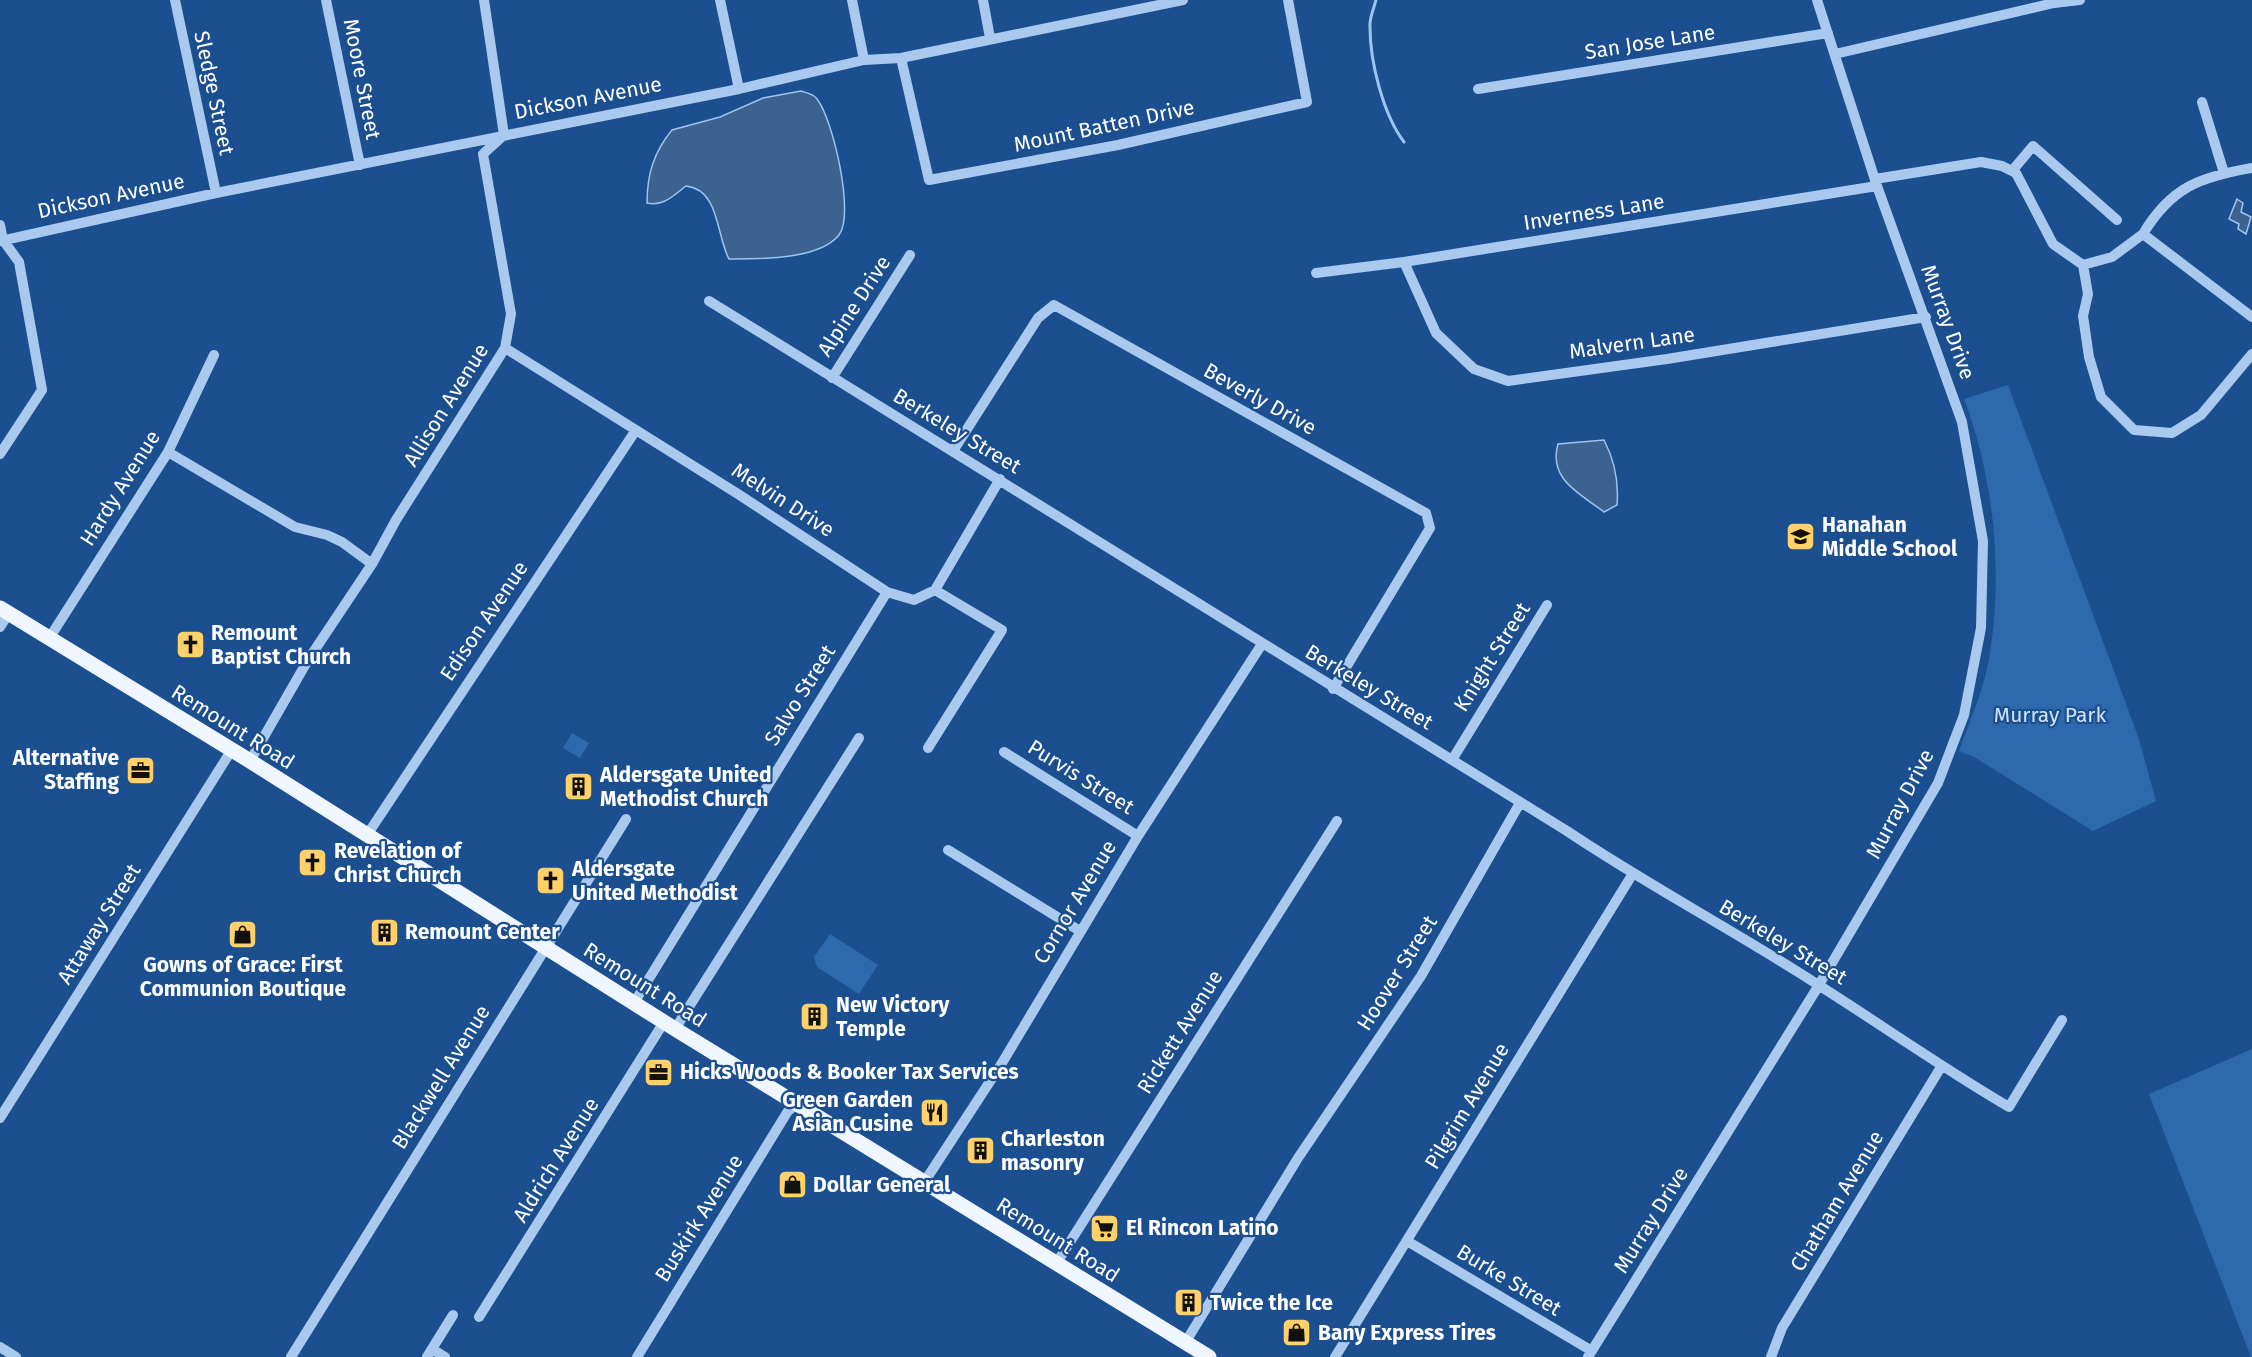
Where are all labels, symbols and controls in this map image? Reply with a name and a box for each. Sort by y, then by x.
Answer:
street label: Moore Street [338,16,387,142]
street label: San Jose Lane [1583,19,1717,65]
street label: Sledge Street [188,29,240,158]
street label: Dickson Avenue [512,71,664,125]
street label: Mount Batten Drive [1011,94,1197,158]
street label: Dickson Avenue [35,168,187,224]
street label: Inverness Lane [1522,188,1666,236]
street label: Alpine Drive [812,251,896,361]
street label: Murray Drive [1915,261,1981,383]
street label: Malvern Lane [1568,321,1696,365]
street label: Allison Avenue [398,339,494,471]
street label: Beverly Drive [1199,357,1321,441]
street label: Berkeley Street [888,383,1026,480]
street label: Hardy Avenue [74,425,166,551]
street label: Melvin Drive [727,457,839,543]
place label: Hanahan Middle School [1822,512,1958,562]
school or university icon: Hanahan Middle School [1785,521,1817,553]
street label: Edison Avenue [434,556,534,686]
street label: Knight Street [1448,597,1536,716]
place label: Remount Baptist Church [211,620,351,670]
church icon: Remount Baptist Church [174,629,206,661]
street label: Berkeley Street [1300,639,1438,736]
street label: Salvo Street [759,640,841,750]
street label: Remount Road [167,679,299,775]
park label: Murray Park [1994,702,2106,728]
street label: Purvis Street [1023,734,1139,820]
place label: Alternative Staffing [12,745,119,795]
street label: Murray Drive [1860,745,1940,863]
office icon: Alternative Staffing [124,754,156,786]
place label: Aldersgate United Methodist Church [599,762,772,812]
building icon: Aldersgate United Methodist Church [563,771,595,803]
street label: Cornor Avenue [1028,835,1122,969]
place label: Revelation of Christ Church [334,838,464,888]
church icon: Revelation of Christ Church [297,847,329,879]
place label: Aldersgate United Methodist [571,856,739,906]
street label: Attaway Street [52,859,147,989]
church icon: Aldersgate United Methodist [535,865,567,897]
street label: Berkeley Street [1714,894,1852,991]
street label: Hoover Street [1351,910,1443,1035]
building icon: Remount Center [368,916,400,948]
shop icon: Gowns of Grace: First Communion Boutique [227,918,259,950]
place label: Remount Center [405,919,560,945]
street label: Remount Road [579,937,711,1033]
place label: Gowns of Grace: First Communion Boutique [140,952,347,1002]
street label: Rickett Avenue [1132,965,1228,1099]
place label: New Victory Temple [836,992,950,1042]
street label: Blackwell Avenue [386,1000,496,1154]
building icon: New Victory Temple [799,1001,831,1033]
street label: Pilgrim Avenue [1419,1038,1515,1174]
office icon: Hicks Woods & Booker Tax Services [643,1056,675,1088]
place label: Hicks Woods & Booker Tax Services [680,1059,1019,1085]
place label: Green Garden Asian Cusine [782,1087,913,1137]
street label: Aldrich Avenue [507,1093,605,1227]
restaurant icon: Green Garden Asian Cusine [918,1096,950,1128]
place label: Charleston masonry [1001,1126,1105,1176]
street label: Chatham Avenue [1785,1126,1889,1276]
building icon: Charleston masonry [964,1135,996,1167]
street label: Buskirk Avenue [649,1149,749,1287]
street label: Murray Drive [1608,1162,1694,1278]
shop icon: Dollar General [776,1169,808,1201]
place label: Dollar General [813,1172,951,1198]
street label: Remount Road [992,1192,1124,1288]
supermarket icon: El Rincon Latino [1089,1212,1121,1244]
place label: El Rincon Latino [1126,1215,1279,1241]
street label: Burke Street [1452,1239,1566,1322]
building icon: Twice the Ice [1173,1287,1205,1319]
place label: Twice the Ice [1210,1290,1333,1316]
shop icon: Bany Express Tires [1281,1317,1313,1349]
place label: Bany Express Tires [1318,1320,1496,1346]

